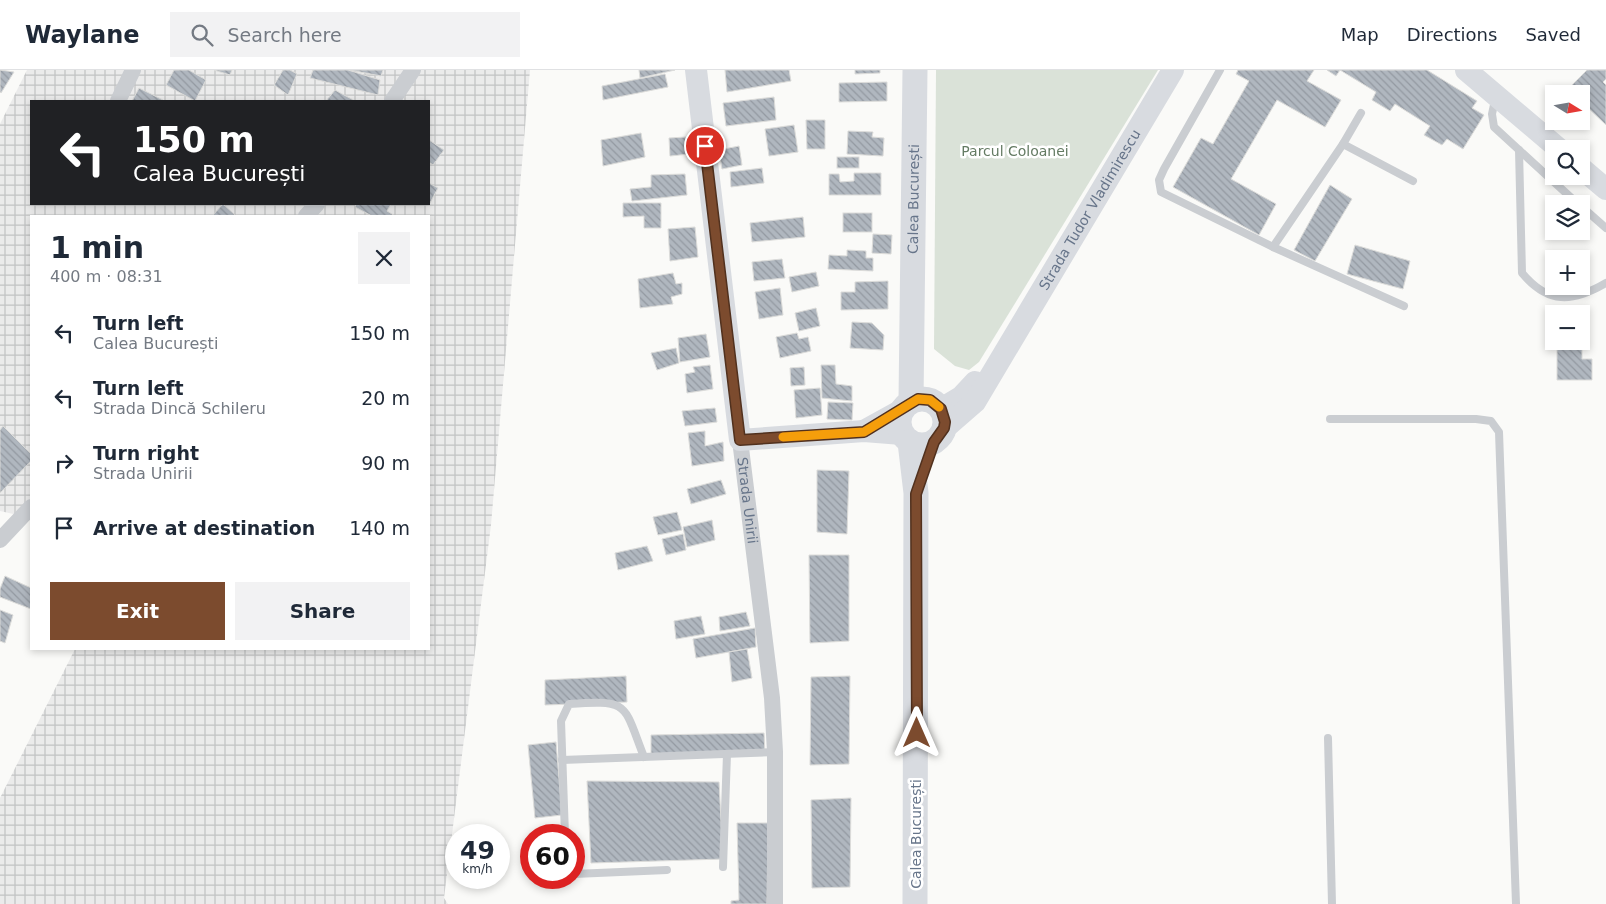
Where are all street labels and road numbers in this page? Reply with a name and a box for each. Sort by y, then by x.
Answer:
street label: Strada Tudor Vladimirescu [1036,127,1144,293]
street label: Calea București [905,144,923,254]
street label: Strada Unirii [734,456,761,545]
street label: Calea București [908,779,925,889]

